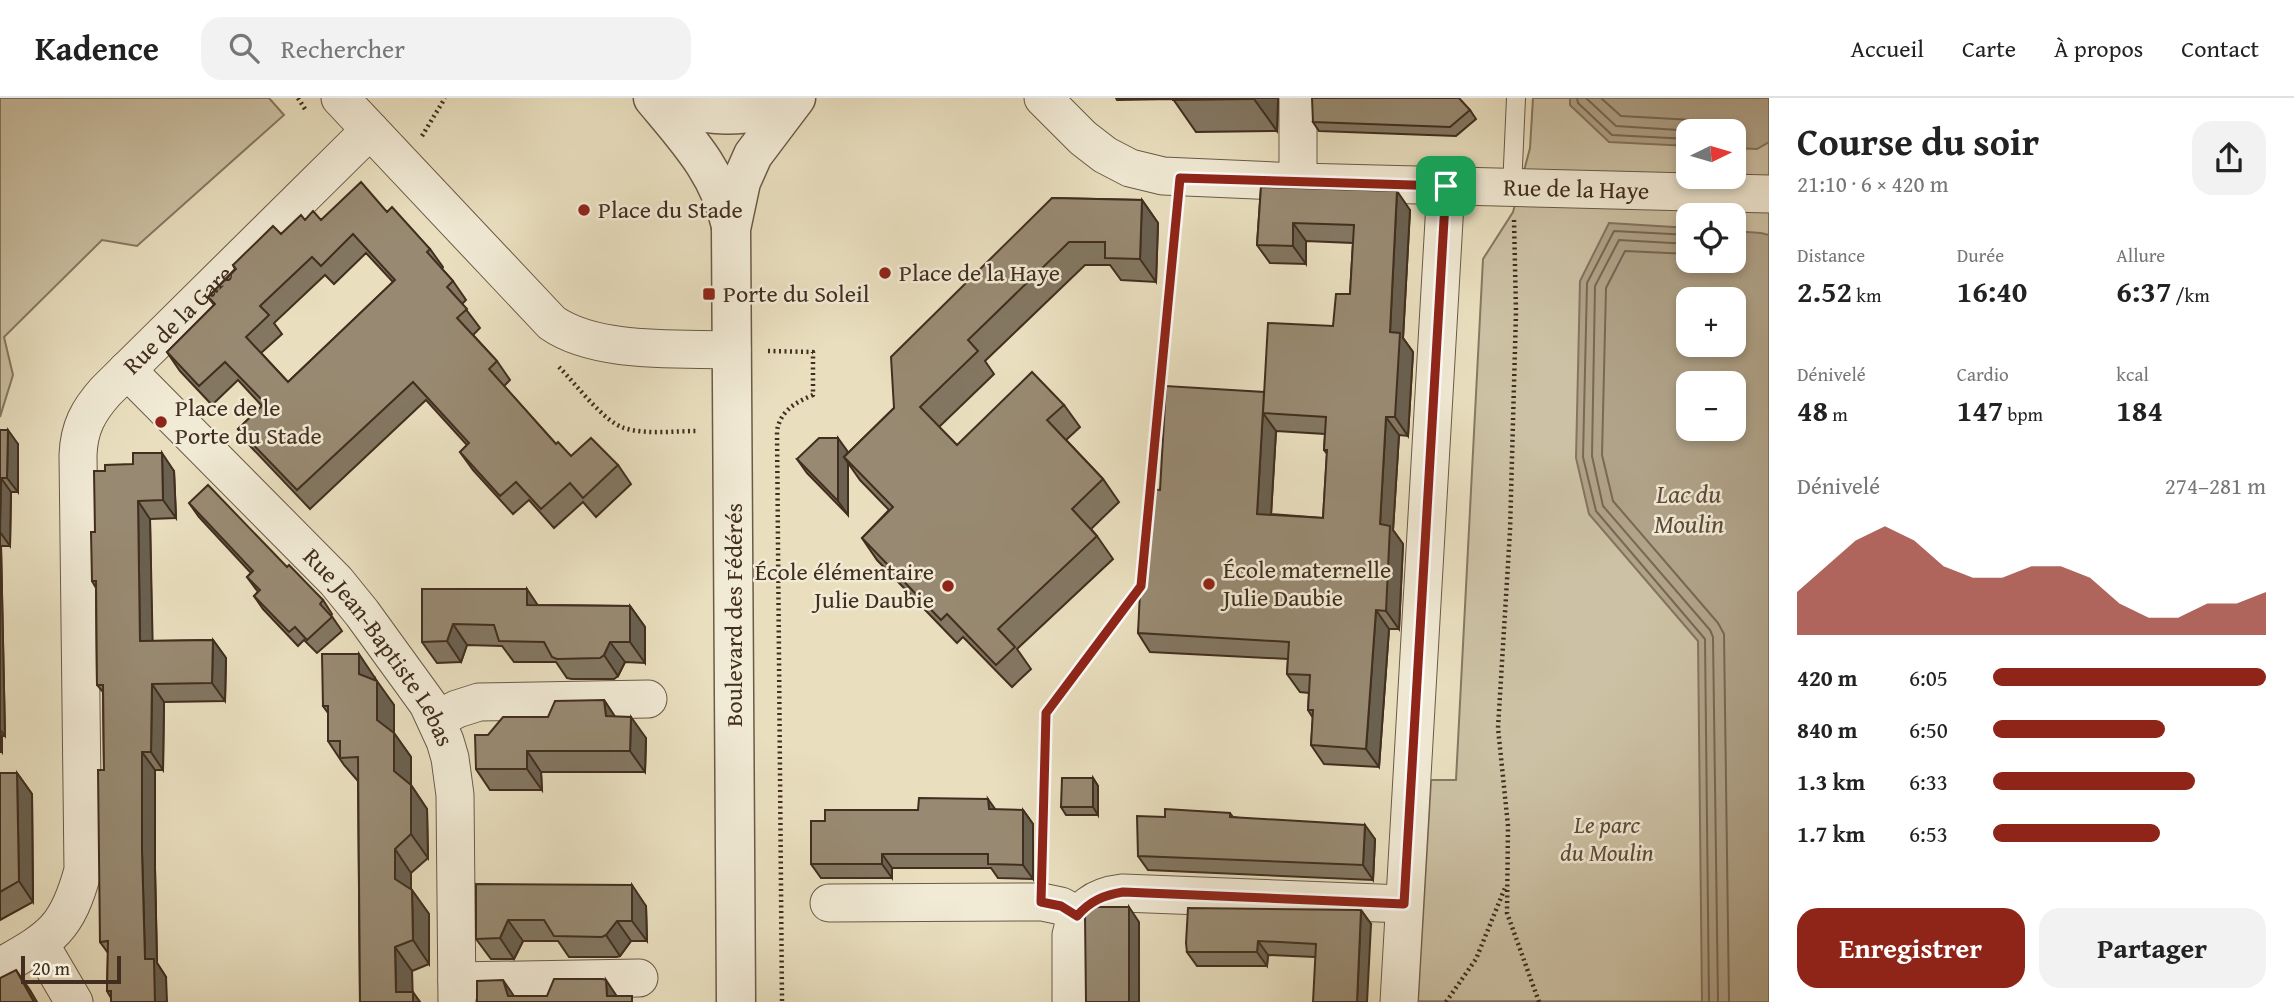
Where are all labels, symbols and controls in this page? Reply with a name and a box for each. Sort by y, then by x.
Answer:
search box [201,17,691,80]
text: Kadence [35,24,159,72]
icon: search [225,29,263,67]
text: Rechercher [281,29,405,68]
text: Accueil [1850,31,1924,66]
text: Carte [1962,31,2016,66]
text: À propos [2054,31,2143,66]
text: Contact [2181,31,2259,66]
text: Course du soir [1797,113,2039,169]
north arrow [1676,119,1746,189]
map controls [1676,119,1746,441]
button: share [2192,121,2266,195]
pin [1416,156,1476,216]
icon: arrive [1427,167,1465,205]
text: 21:10 · 6 × 420 m [1797,167,1949,200]
street label: Rue de la Haye [1503,169,1650,208]
place label: Place du Stade [598,192,743,227]
marker: Place du Stade [576,202,592,218]
button: locate [1676,203,1746,273]
text: Distance [1797,241,1865,269]
text: Durée [1957,241,2004,269]
text: Allure [2116,241,2165,269]
place label: Place de la Haye [899,255,1060,290]
street label: Rue de la Gare [115,257,241,382]
marker: Place de la Haye [877,265,893,281]
text: 2.52 [1797,269,1852,313]
text: 16:40 [1957,269,2027,313]
text: 6:37 [2116,269,2171,313]
place label: Porte du Soleil [723,276,870,311]
text: km [1852,281,1881,309]
text: /km [2171,281,2210,309]
marker: Porte du Soleil [701,286,717,302]
button: + [1676,287,1746,357]
text: Dénivelé [1797,360,1866,388]
text: Cardio [1957,360,2009,388]
text: kcal [2116,360,2149,388]
button: − [1676,371,1746,441]
text: 48 [1797,388,1828,432]
text: 147 [1957,388,2003,432]
text: 184 [2116,388,2163,432]
place label: Place de le Porte du Stade [175,390,322,453]
text: m [1828,400,1848,428]
text: bpm [2003,400,2043,428]
marker: Place de le Porte du Stade [153,414,169,430]
text: Dénivelé [1797,469,1880,502]
text: 274–281 m [2165,469,2266,502]
water label: Lac du Moulin [1654,474,1724,543]
street label: Boulevard des Fédérés [716,503,751,727]
street label: Rue Jean-Baptiste Lebas [295,539,463,752]
place label: École maternelle Julie Daubie [1220,552,1391,615]
place label: École élémentaire Julie Daubie [755,554,934,617]
marker: École maternelle Julie Daubie [1201,576,1217,592]
marker: École élémentaire Julie Daubie [940,578,956,594]
text: 420 m [1797,661,1858,694]
text: 6:05 [1909,661,1948,694]
text: 840 m [1797,713,1858,746]
text: 6:50 [1909,713,1948,746]
text: 1.3 km [1797,765,1865,798]
text: 6:33 [1909,765,1948,798]
park label: Le parc du Moulin [1560,807,1654,870]
text: 1.7 km [1797,817,1865,850]
text: 6:53 [1909,817,1948,850]
button: Enregistrer [1797,908,2025,988]
button: Partager [2039,908,2266,988]
scale bar [21,953,121,985]
text: 20 m [32,954,70,982]

